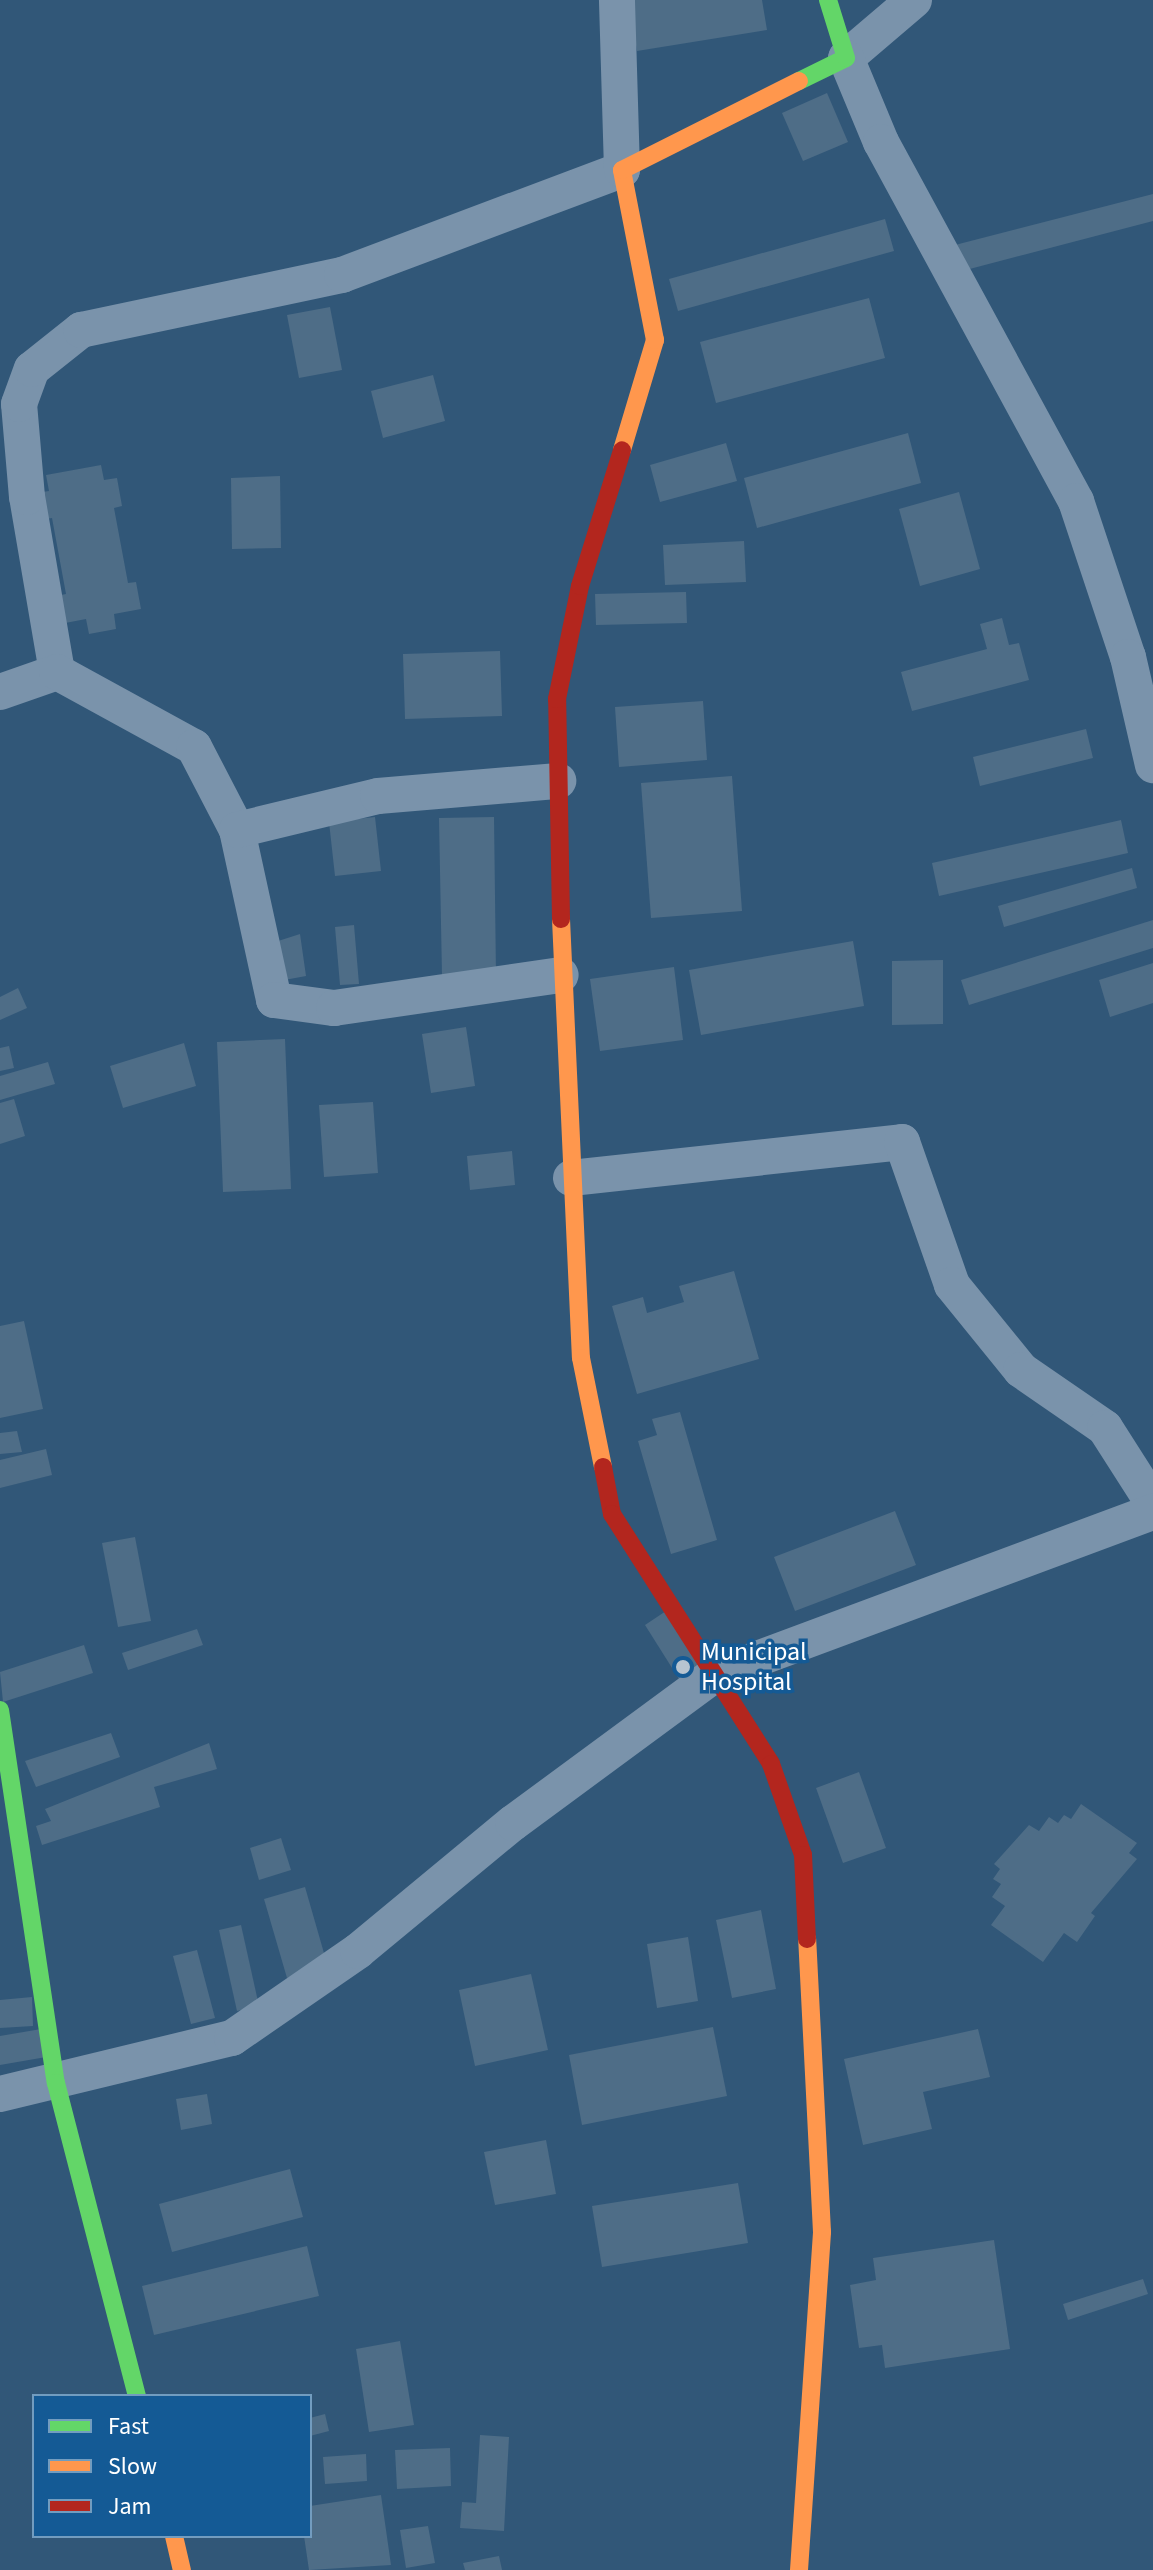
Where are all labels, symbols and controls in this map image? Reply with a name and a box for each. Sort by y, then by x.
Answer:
place label: Municipal Hospital [701,1636,807,1698]
marker: Municipal Hospital [672,1656,694,1678]
legend [32,2394,312,2538]
text: Fast [108,2409,149,2444]
text: Slow [108,2449,157,2484]
text: Jam [108,2489,152,2524]

